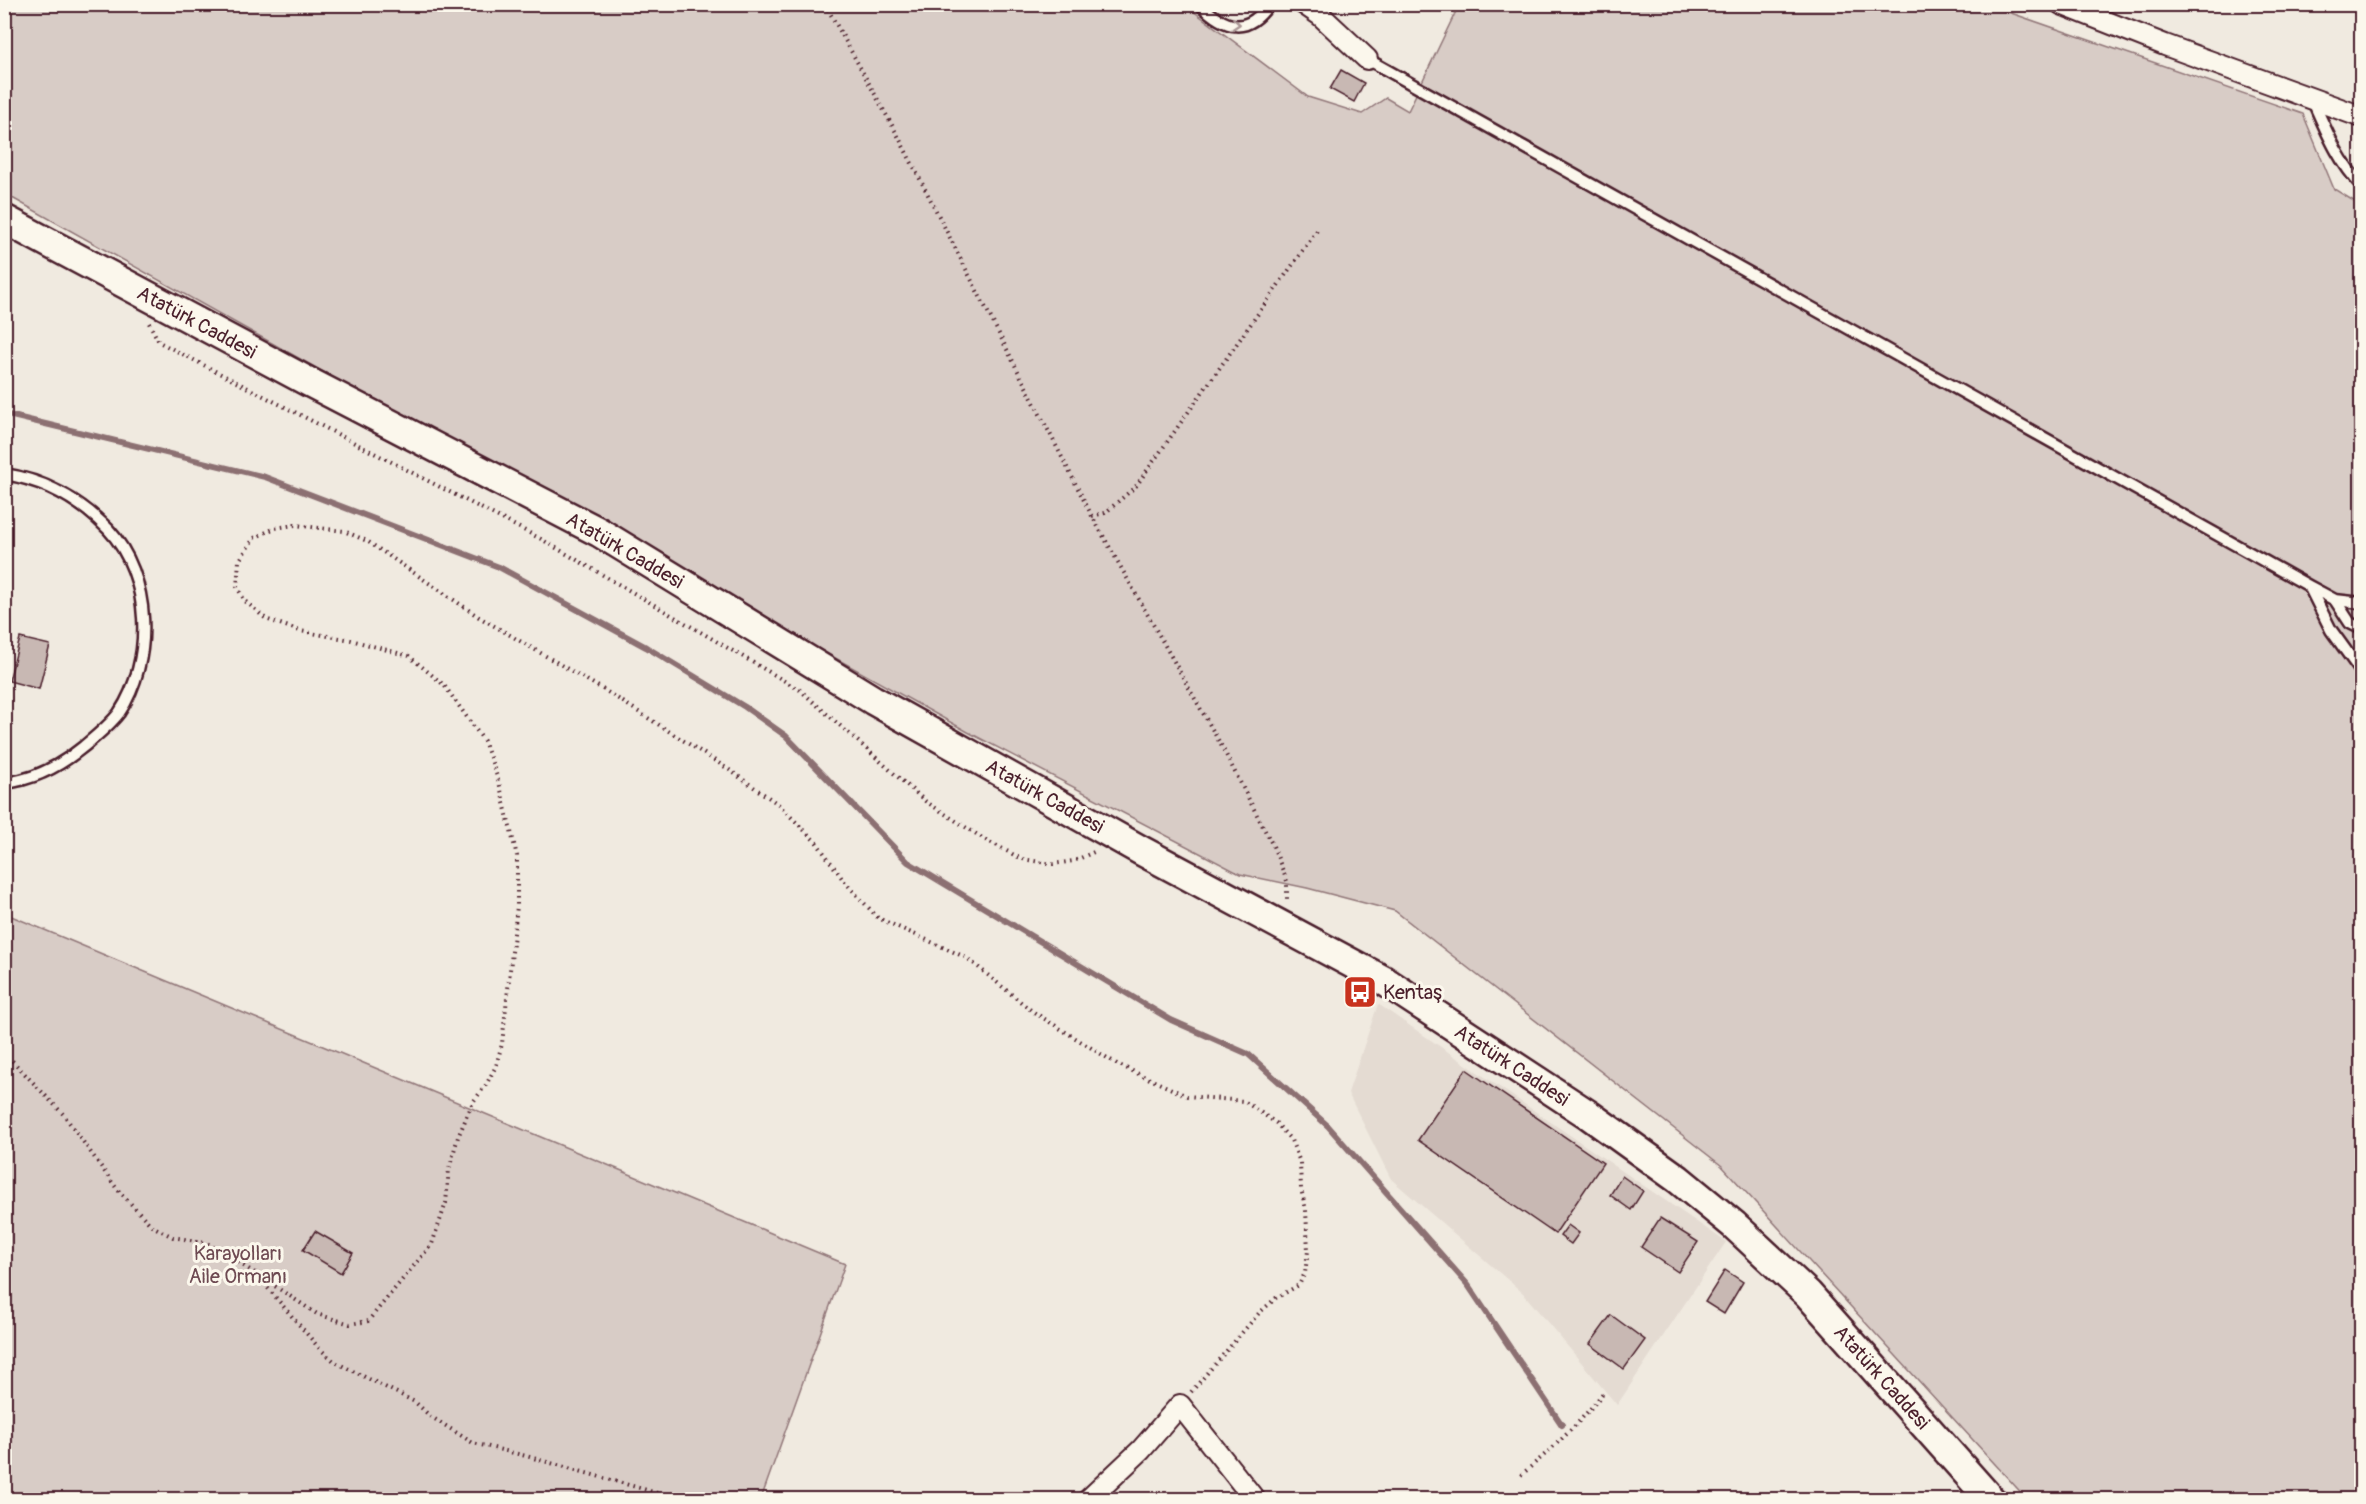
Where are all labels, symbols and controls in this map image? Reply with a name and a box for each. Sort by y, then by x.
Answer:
one-way arrow [1231,17,1241,30]
street label: Atatürk Caddesi [133,280,261,364]
street label: Atatürk Caddesi [561,507,688,594]
street label: Atatürk Caddesi [981,754,1108,839]
bus stop icon: Kentaş [1342,974,1378,1010]
place label: Kentaş [1383,980,1442,1005]
street label: Atatürk Caddesi [1450,1019,1574,1112]
park label: Karayolları Aile Ormanı [189,1241,287,1289]
street label: Atatürk Caddesi [1828,1320,1935,1435]

